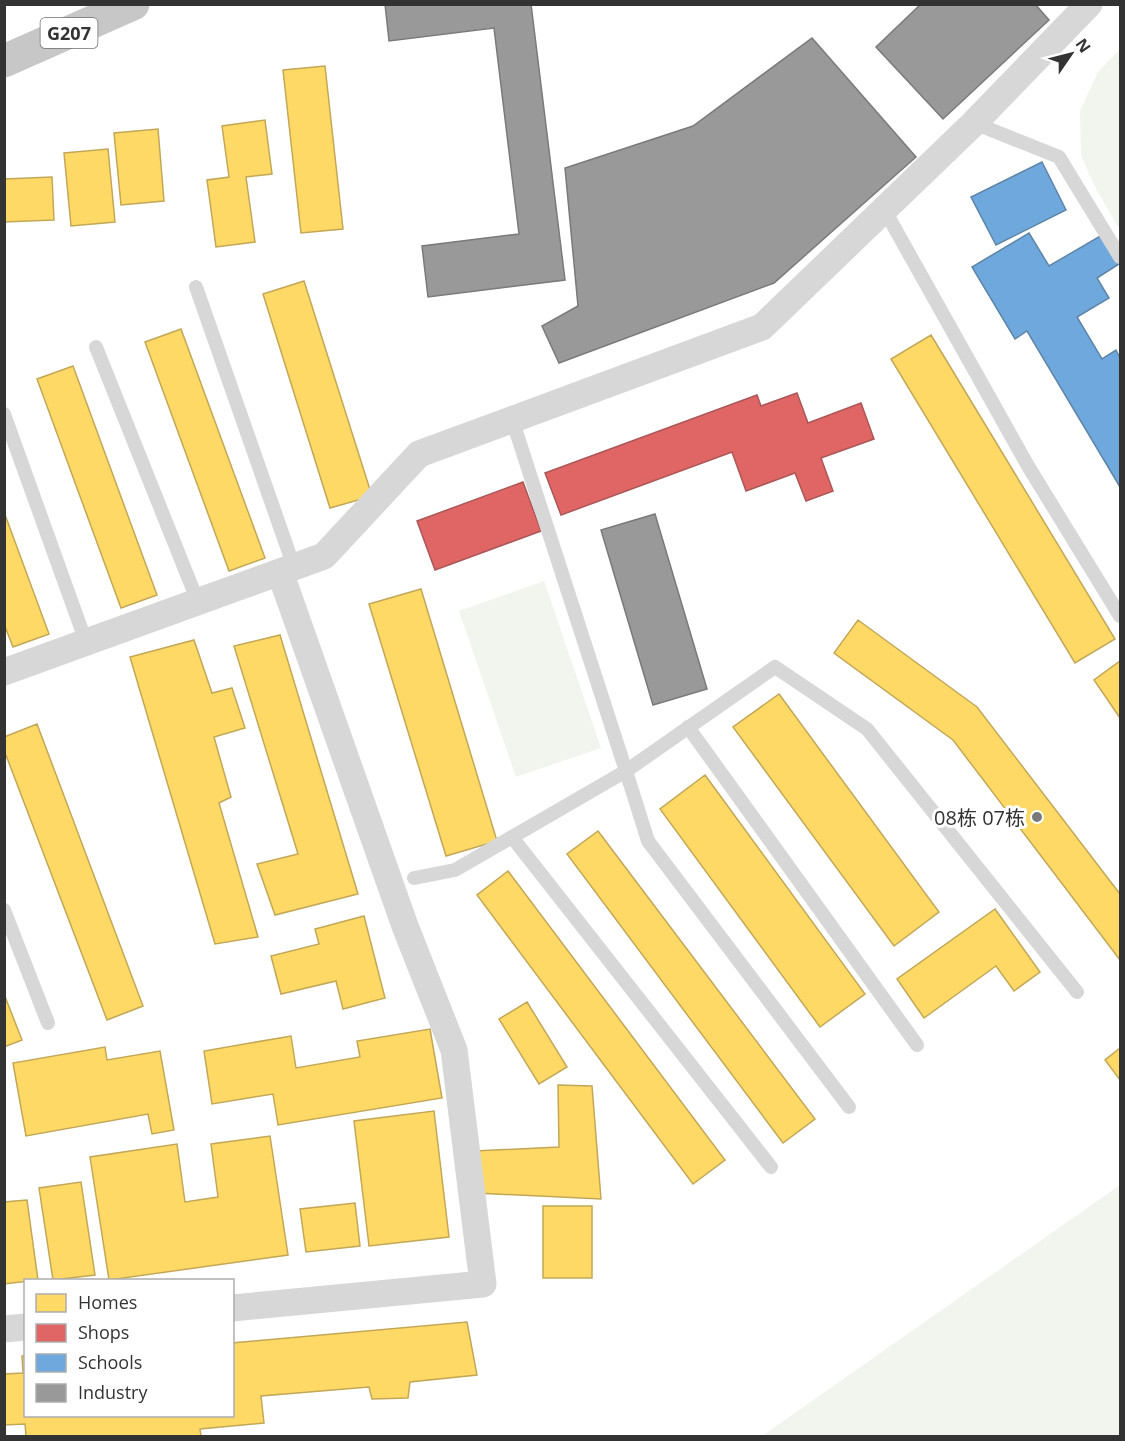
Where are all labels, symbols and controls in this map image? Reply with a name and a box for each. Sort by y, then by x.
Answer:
road number: G207 [40,18,98,48]
north arrow [1041,24,1101,84]
text: N [1071,34,1096,57]
place label: 08栋 07栋 [934,804,1025,831]
marker: 08栋 07栋 [1030,810,1044,824]
legend [24,1279,234,1417]
text: Homes [78,1290,137,1314]
text: Shops [78,1320,129,1344]
text: Schools [78,1350,142,1374]
text: Industry [78,1380,148,1404]

